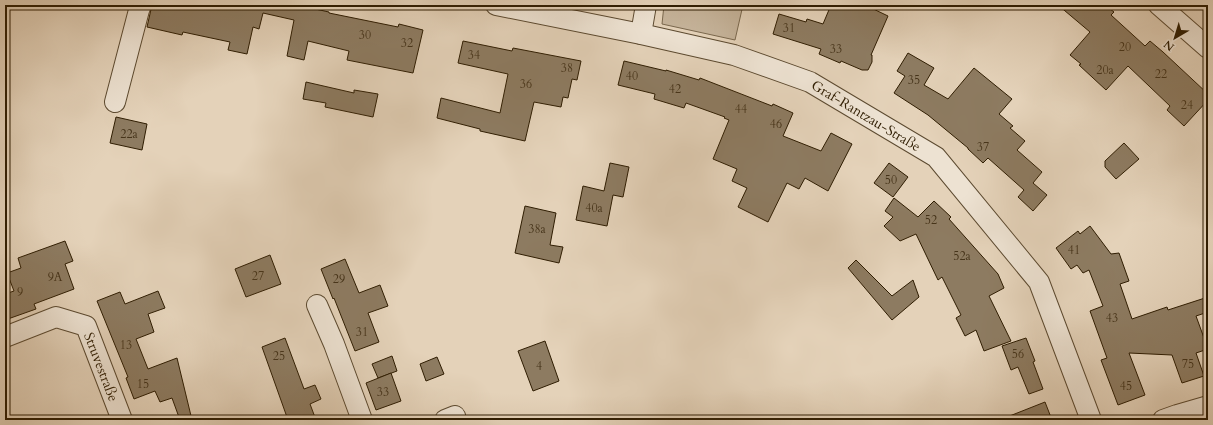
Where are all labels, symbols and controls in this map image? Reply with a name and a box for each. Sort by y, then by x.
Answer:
north arrow [1155,18,1195,58]
house number: 31 [783,20,795,36]
house number: 30 [359,27,371,43]
house number: 32 [401,35,413,51]
text: N [1160,36,1178,54]
house number: 20 [1119,39,1131,55]
house number: 33 [830,41,842,57]
house number: 34 [468,47,480,63]
house number: 38 [561,60,573,76]
house number: 20a [1096,62,1115,78]
house number: 22 [1155,66,1167,82]
house number: 40 [626,68,638,84]
house number: 35 [908,72,920,88]
house number: 36 [520,76,532,92]
street label: Graf-Rantzau-Straße [808,76,924,156]
house number: 42 [669,81,681,97]
house number: 24 [1181,97,1193,113]
house number: 44 [735,101,747,117]
house number: 46 [770,116,782,132]
house number: 22a [120,126,139,142]
house number: 37 [977,139,989,155]
house number: 50 [885,172,897,188]
house number: 40a [585,200,604,216]
house number: 52 [925,212,937,228]
house number: 38a [528,221,547,237]
house number: 41 [1068,242,1080,258]
house number: 52a [953,248,972,264]
house number: 27 [252,268,264,284]
house number: 9A [48,269,63,285]
house number: 29 [333,271,345,287]
house number: 9 [17,284,23,300]
house number: 43 [1106,310,1118,326]
house number: 31 [356,324,368,340]
street label: Struvestraße [79,330,123,404]
house number: 13 [120,337,132,353]
house number: 56 [1012,346,1024,362]
house number: 25 [273,348,285,364]
house number: 75 [1182,356,1194,372]
house number: 4 [536,358,542,374]
house number: 15 [137,376,149,392]
house number: 45 [1120,378,1132,394]
house number: 33 [377,384,389,400]

